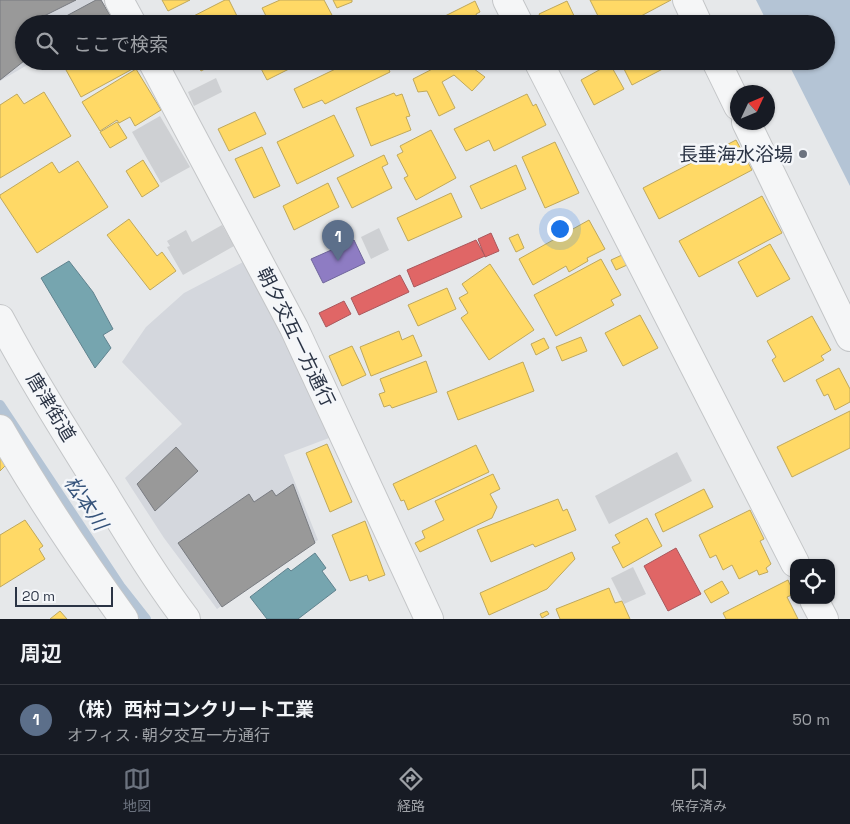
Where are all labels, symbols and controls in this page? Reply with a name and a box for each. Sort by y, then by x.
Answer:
search box [15,15,835,70]
icon: search [33,29,61,57]
text: ここで検索 [73,32,168,57]
north arrow [730,85,775,130]
place label: 長垂海水浴場 [679,142,793,167]
marker: 長垂海水浴場 [797,148,809,160]
your location [547,216,573,242]
pin: 1 [322,220,354,261]
street label: 朝夕交互一方通行 [251,263,341,411]
street label: 唐津街道 [21,368,81,446]
water label: 松本川 [58,471,115,537]
map controls [790,559,835,604]
button: locate [790,559,835,604]
scale bar [15,584,112,607]
text: 20 m [22,587,55,605]
text: 周辺 [20,640,62,667]
text: （株）西村コンクリート工業 [67,697,314,722]
text: 1 [32,709,40,730]
text: 50 m [792,709,830,730]
text: オフィス · 朝夕交互一方通行 [67,725,270,746]
tab: 地図 [123,765,151,815]
tab: 経路 [397,765,425,815]
tab: 保存済み [671,765,727,815]

